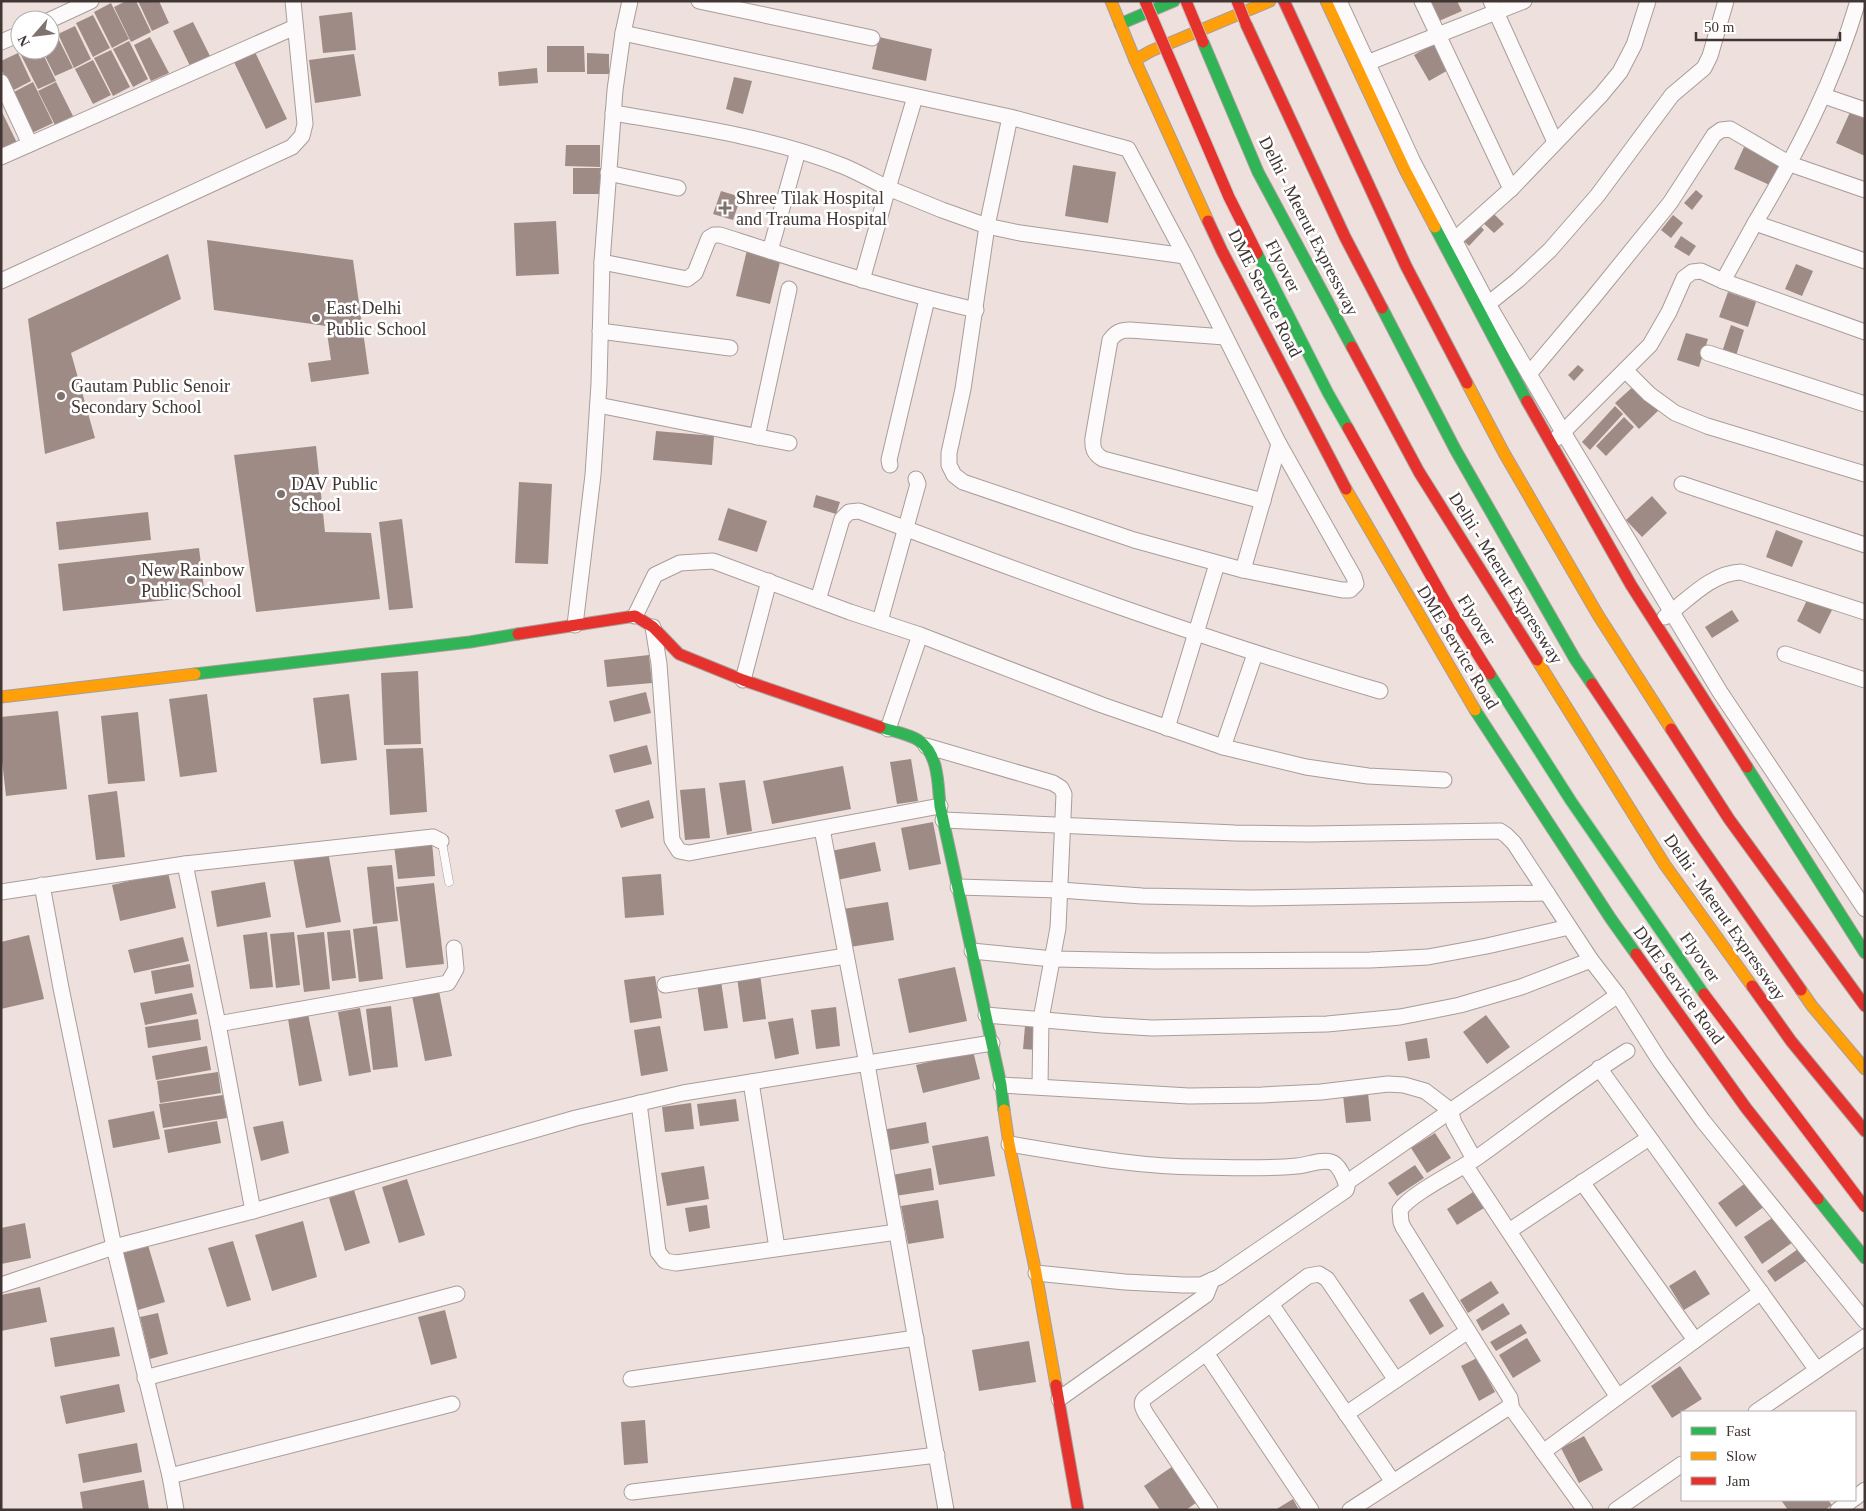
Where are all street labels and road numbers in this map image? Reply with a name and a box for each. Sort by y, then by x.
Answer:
street label: Delhi - Meerut Expressway [1255,133,1363,319]
street label: DME Service Road [1224,226,1306,360]
street label: Flyover [1261,237,1305,295]
street label: Delhi - Meerut Expressway [1445,489,1567,667]
street label: DME Service Road [1413,581,1503,713]
street label: Flyover [1454,591,1500,649]
street label: Delhi - Meerut Expressway [1660,830,1790,1004]
street label: DME Service Road [1629,922,1729,1048]
street label: Flyover [1676,928,1724,986]

